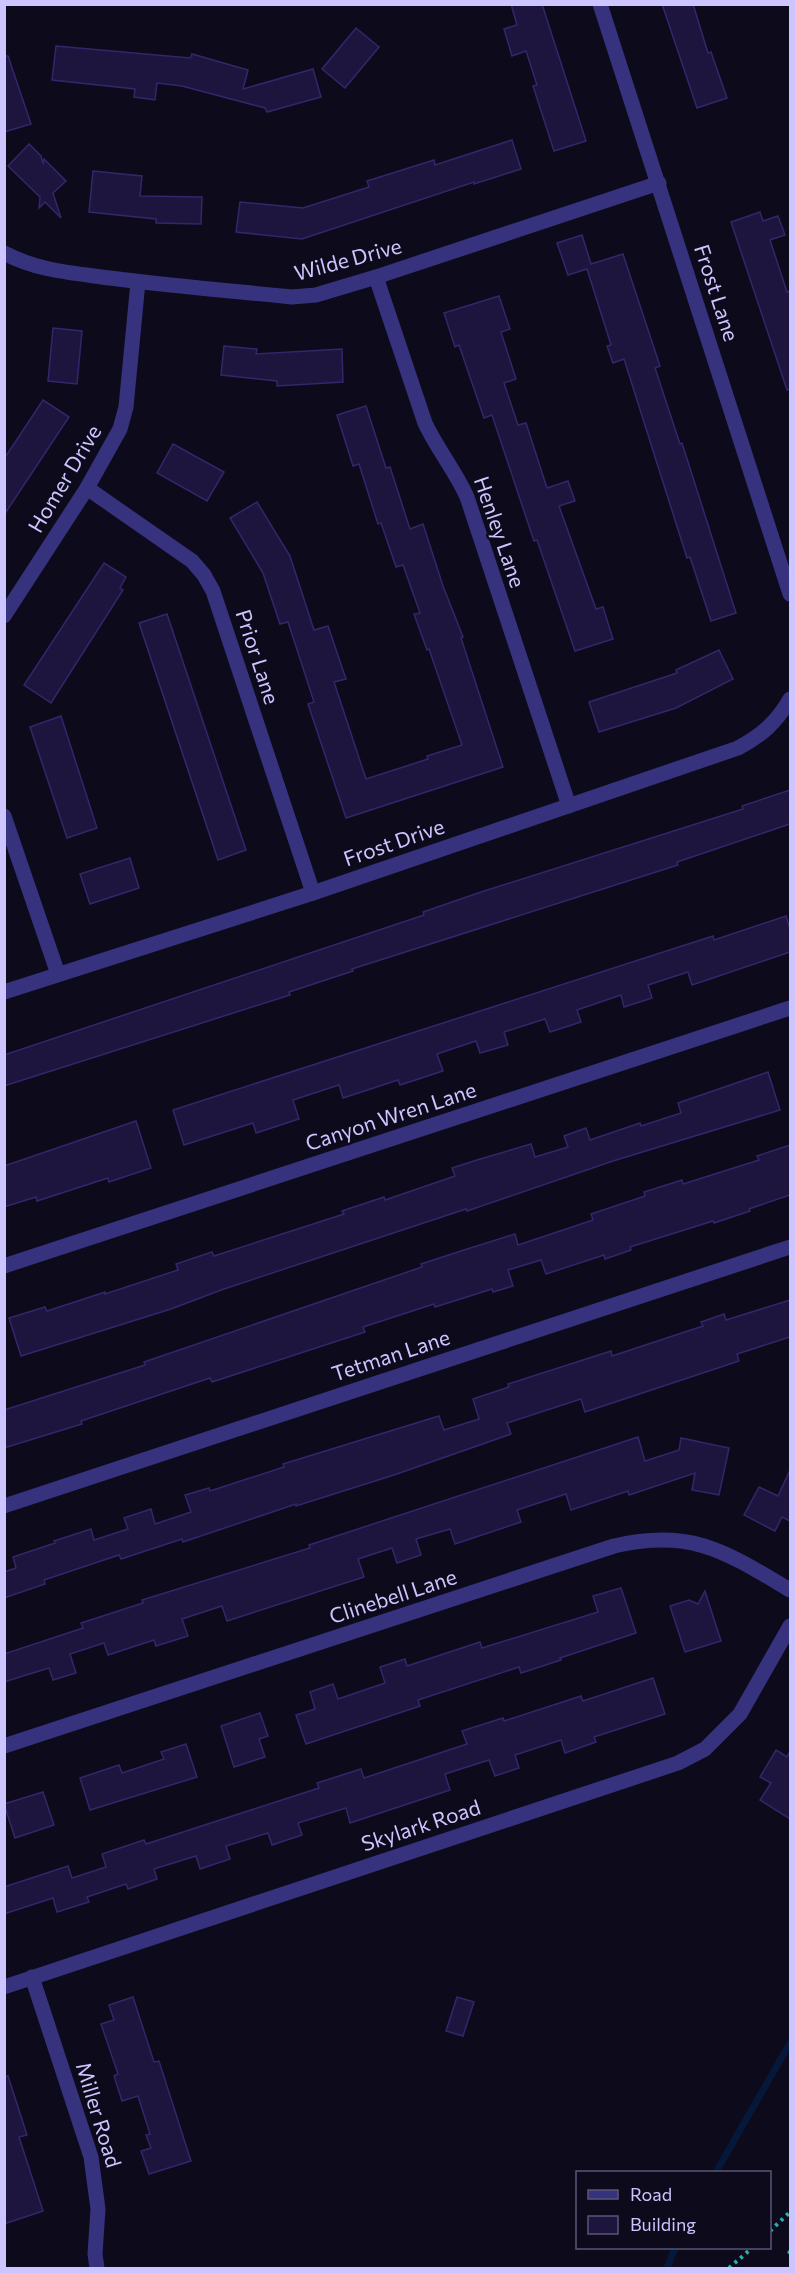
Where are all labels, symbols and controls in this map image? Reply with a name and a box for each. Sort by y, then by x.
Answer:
street label: Wilde Drive [291,232,404,285]
street label: Frost Lane [690,241,745,344]
street label: Homer Drive [22,420,106,536]
street label: Henley Lane [470,473,531,590]
street label: Prior Lane [231,606,285,707]
street label: Frost Drive [340,813,447,870]
street label: Canyon Wren Lane [302,1076,479,1155]
street label: Tetman Lane [328,1324,453,1385]
street label: Clinebell Lane [326,1563,459,1628]
street label: Skylark Road [358,1794,483,1856]
street label: Miller Road [72,2059,127,2170]
legend [576,2171,771,2249]
text: Road [630,2183,672,2205]
text: Building [630,2213,696,2235]

